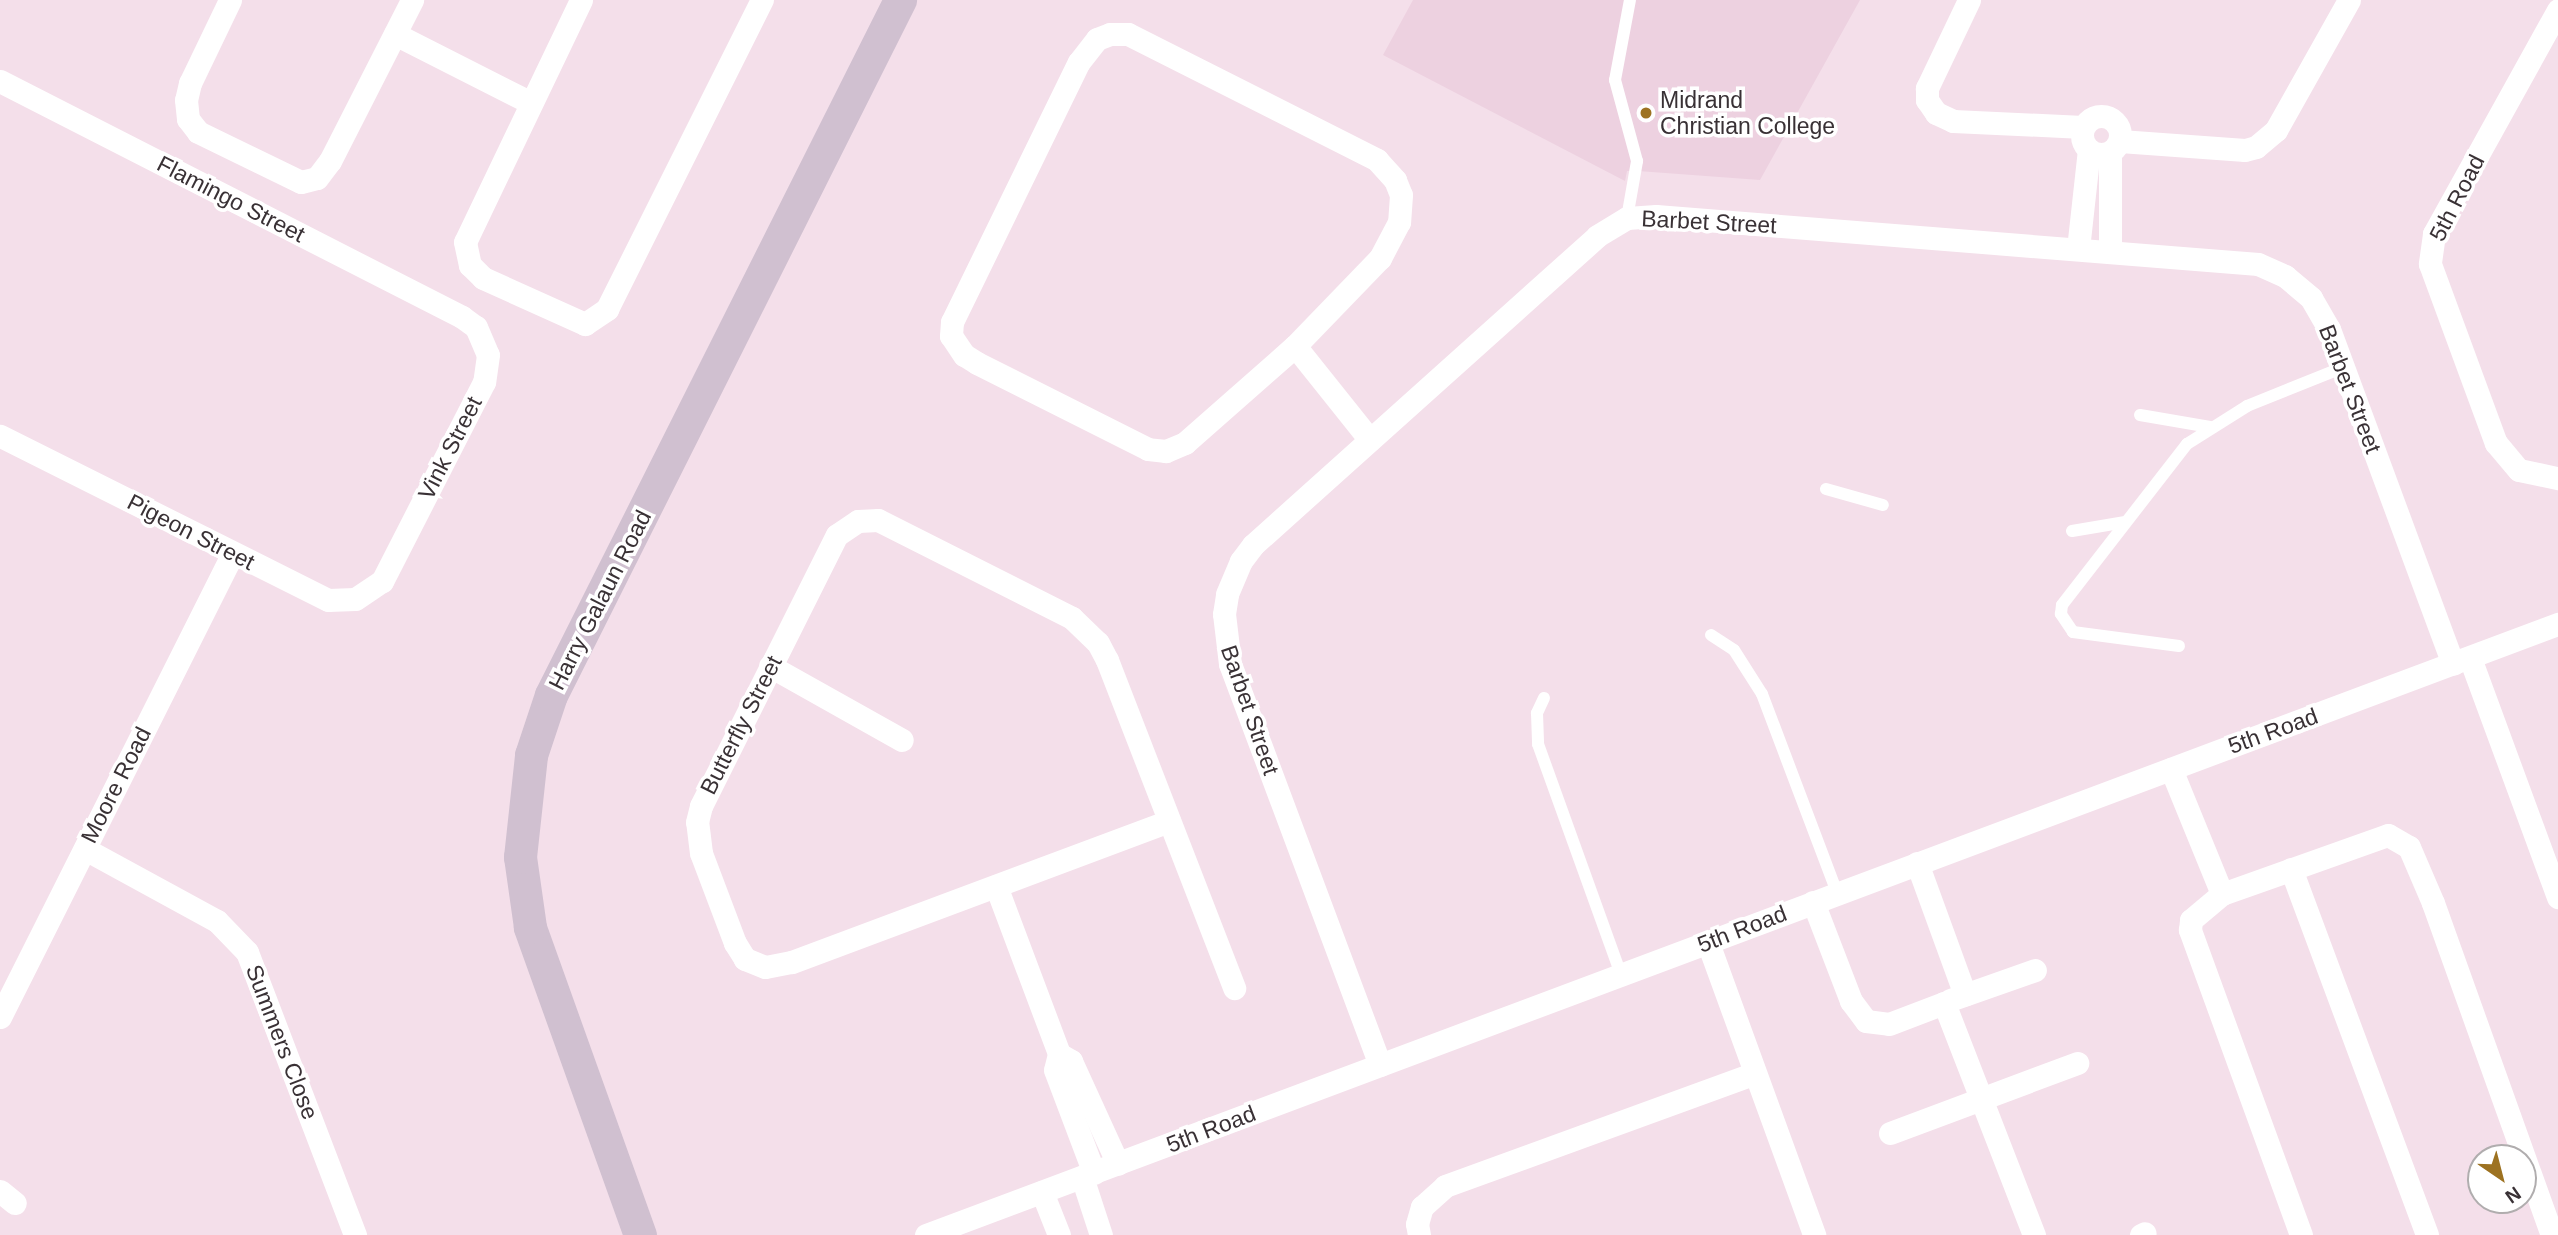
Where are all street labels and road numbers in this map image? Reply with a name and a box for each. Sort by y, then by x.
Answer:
street label: Flamingo Street [152,150,310,248]
street label: 5th Road [2424,150,2490,246]
street label: Barbet Street [1641,205,1777,239]
street label: Barbet Street [2313,321,2387,457]
street label: Vink Street [412,392,488,504]
street label: Pigeon Street [123,488,259,576]
street label: Harry Galaun Road [543,505,657,695]
street label: Barbet Street [1215,641,1285,779]
street label: Butterfly Street [694,651,788,799]
street label: 5th Road [2224,702,2322,760]
street label: Moore Road [75,722,157,848]
street label: 5th Road [1693,899,1791,959]
street label: Summers Close [240,961,324,1123]
street label: 5th Road [1162,1099,1260,1159]

